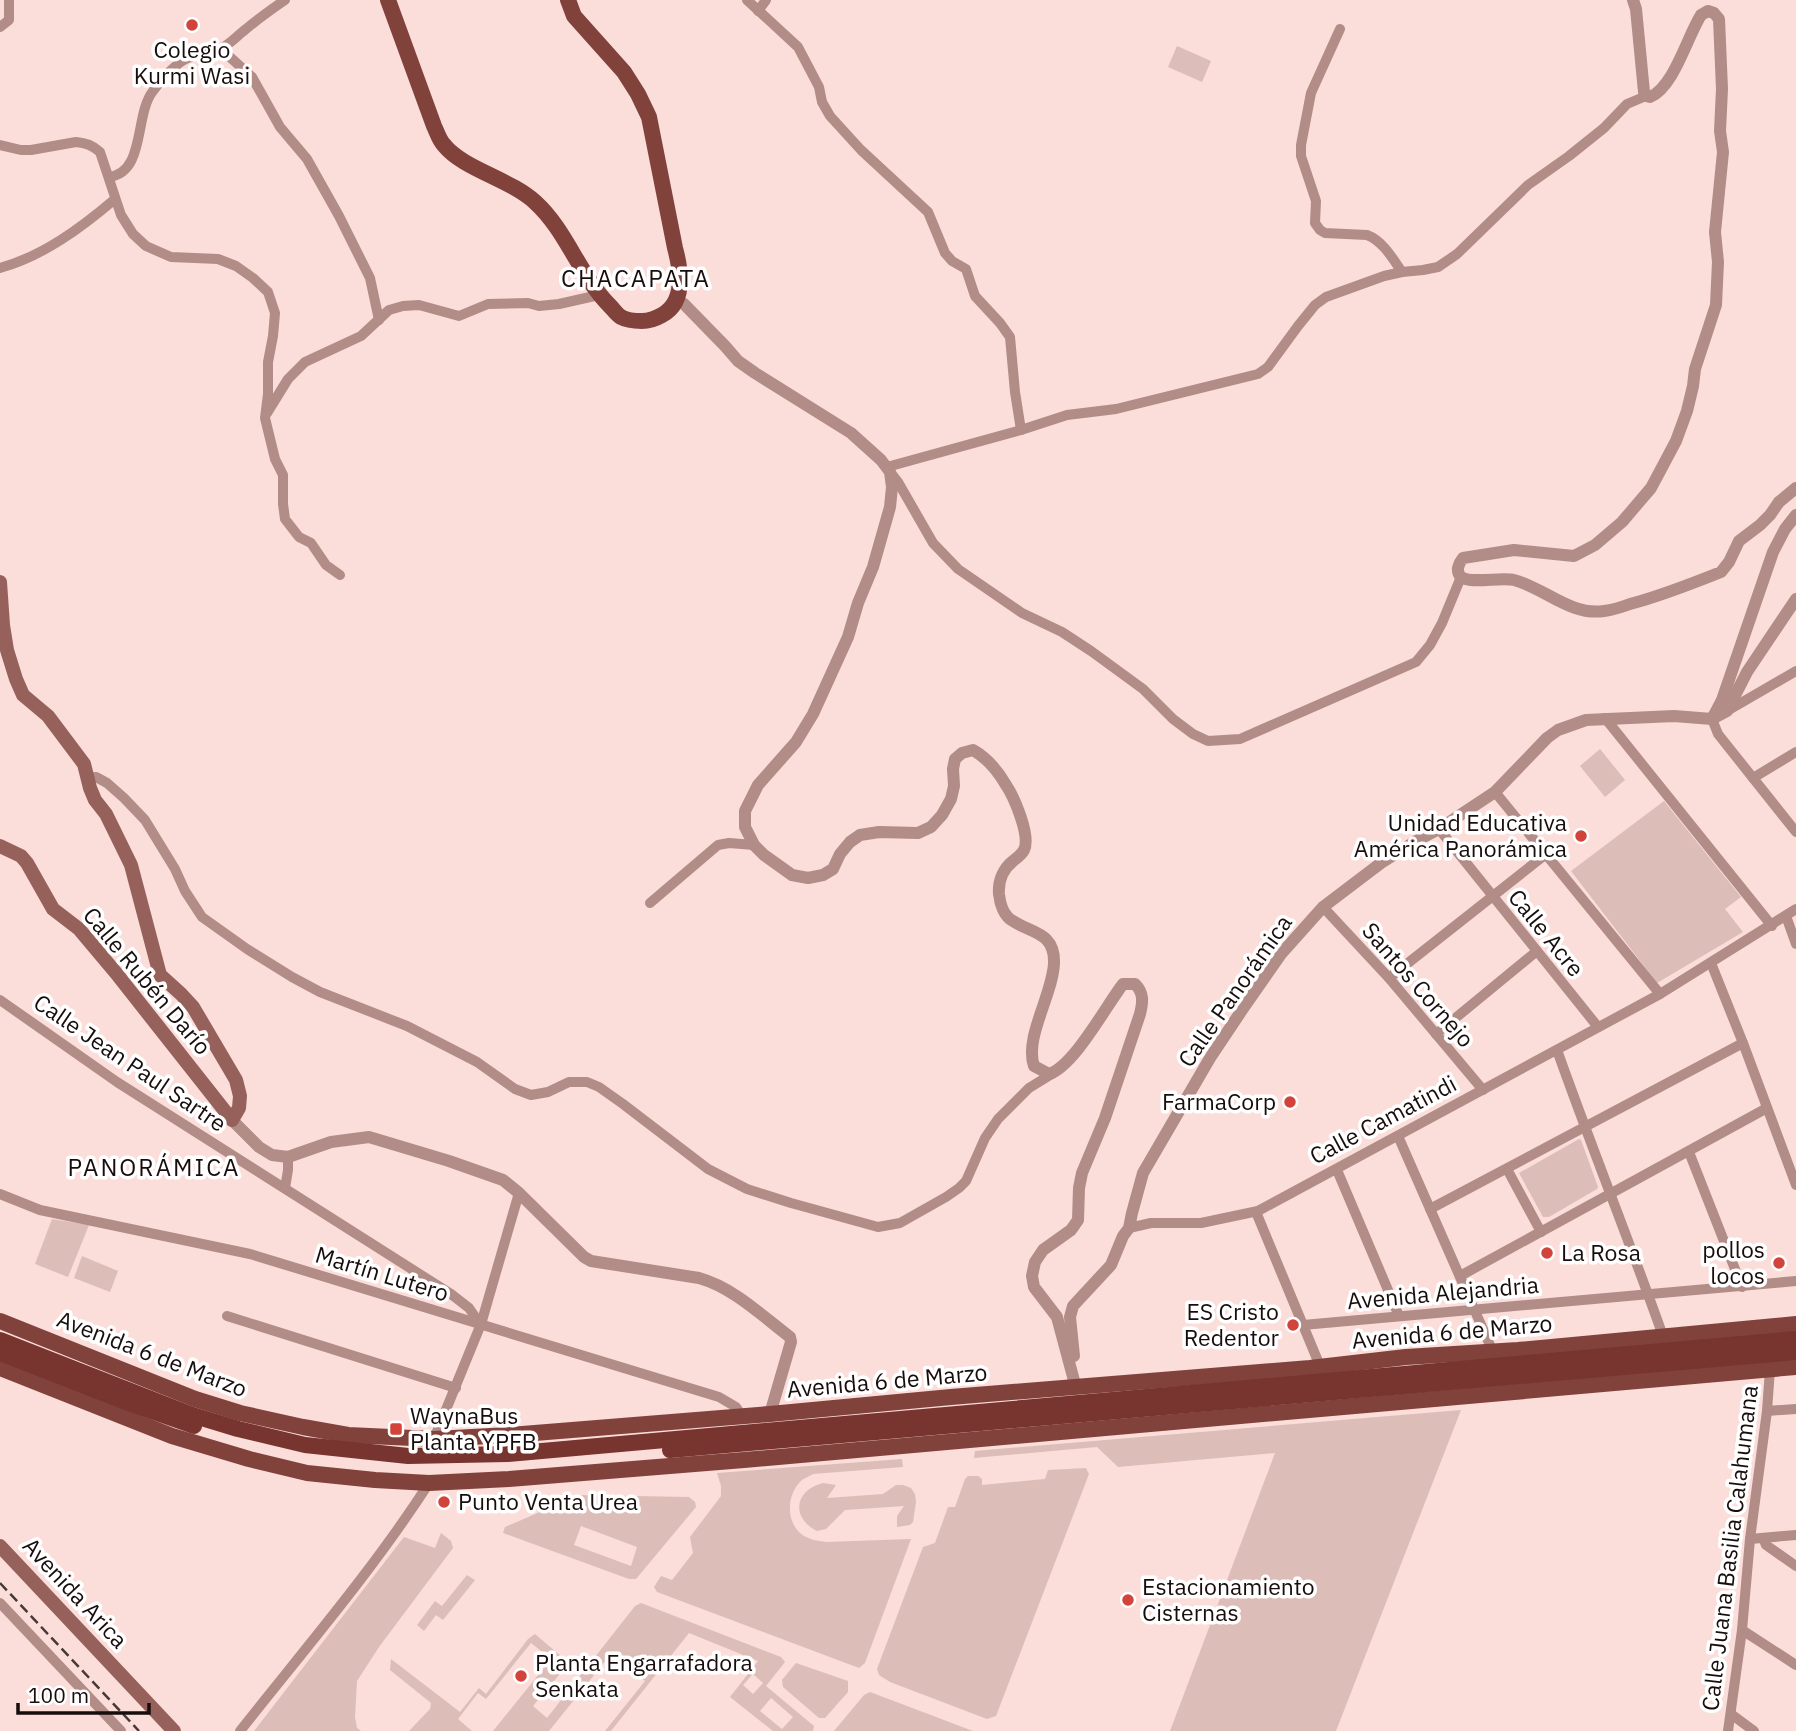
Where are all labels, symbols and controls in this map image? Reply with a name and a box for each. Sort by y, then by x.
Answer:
marker: Colegio Kurmi Wasi [184,17,200,33]
place label: Colegio Kurmi Wasi [134,34,250,90]
district label: CHACAPATA [561,262,711,294]
place label: Unidad Educativa América Panorámica [1354,807,1567,863]
marker: Unidad Educativa América Panorámica [1573,828,1589,844]
street label: Calle Acre [1502,882,1591,982]
street label: Calle Rubén Darío [77,900,218,1060]
street label: Calle Panorámica [1170,908,1298,1072]
street label: Santos Cornejo [1356,916,1481,1053]
street label: Calle Jean Paul Sartre [28,987,233,1138]
street label: Calle Camatindi [1304,1068,1461,1170]
place label: FarmaCorp [1162,1086,1276,1116]
marker: FarmaCorp [1282,1094,1298,1110]
district label: PANORÁMICA [68,1151,240,1183]
place label: pollos locos [1702,1234,1765,1290]
place label: La Rosa [1561,1237,1641,1267]
street label: Martín Lutero [312,1239,453,1308]
marker: La Rosa [1539,1245,1555,1261]
marker: pollos locos [1771,1255,1787,1271]
street label: Avenida Alejandria [1346,1269,1540,1315]
place label: ES Cristo Redentor [1184,1296,1280,1352]
street label: Avenida 6 de Marzo [53,1303,252,1403]
street label: Avenida 6 de Marzo [1350,1307,1553,1355]
marker: ES Cristo Redentor [1285,1317,1301,1333]
street label: Avenida 6 de Marzo [785,1356,988,1404]
street label: Calle Juana Basilia Calahumana [1694,1383,1764,1712]
place label: WaynaBus Planta YPFB [410,1400,537,1456]
marker: WaynaBus Planta YPFB [388,1421,404,1437]
place label: Punto Venta Urea [458,1486,638,1516]
marker: Punto Venta Urea [436,1494,452,1510]
street label: Avenida Arica [17,1531,135,1654]
place label: Estacionamiento Cisternas [1142,1571,1315,1627]
marker: Estacionamiento Cisternas [1120,1592,1136,1608]
place label: Planta Engarrafadora Senkata [535,1647,753,1703]
marker: Planta Engarrafadora Senkata [513,1668,529,1684]
scale bar [18,1672,149,1716]
text: 100 m [28,1681,89,1709]

